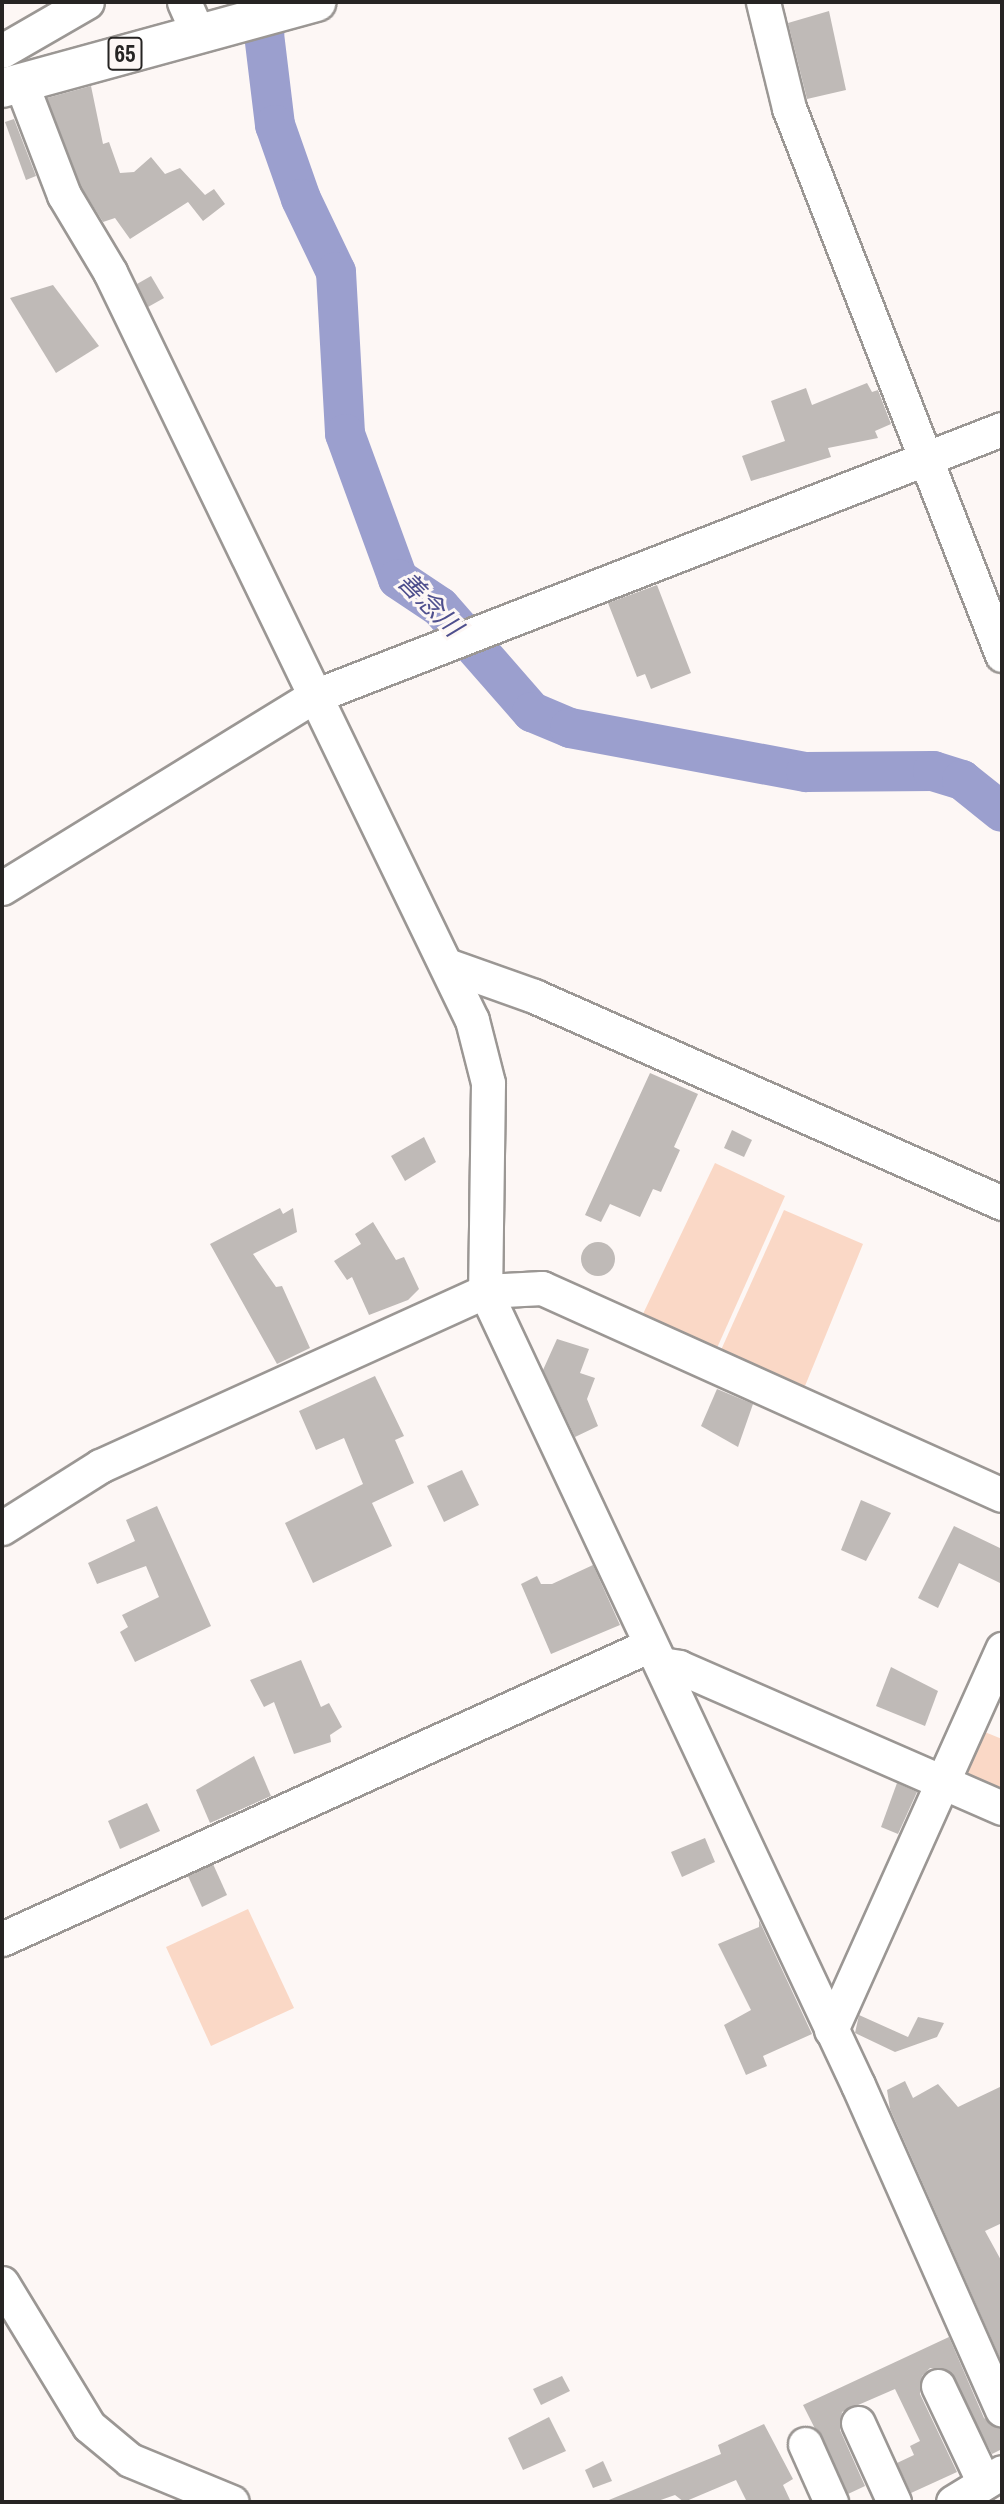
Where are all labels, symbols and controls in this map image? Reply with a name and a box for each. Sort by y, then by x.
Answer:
road number: 65 [108,34,142,74]
water label: 善念川 [391,565,469,643]

